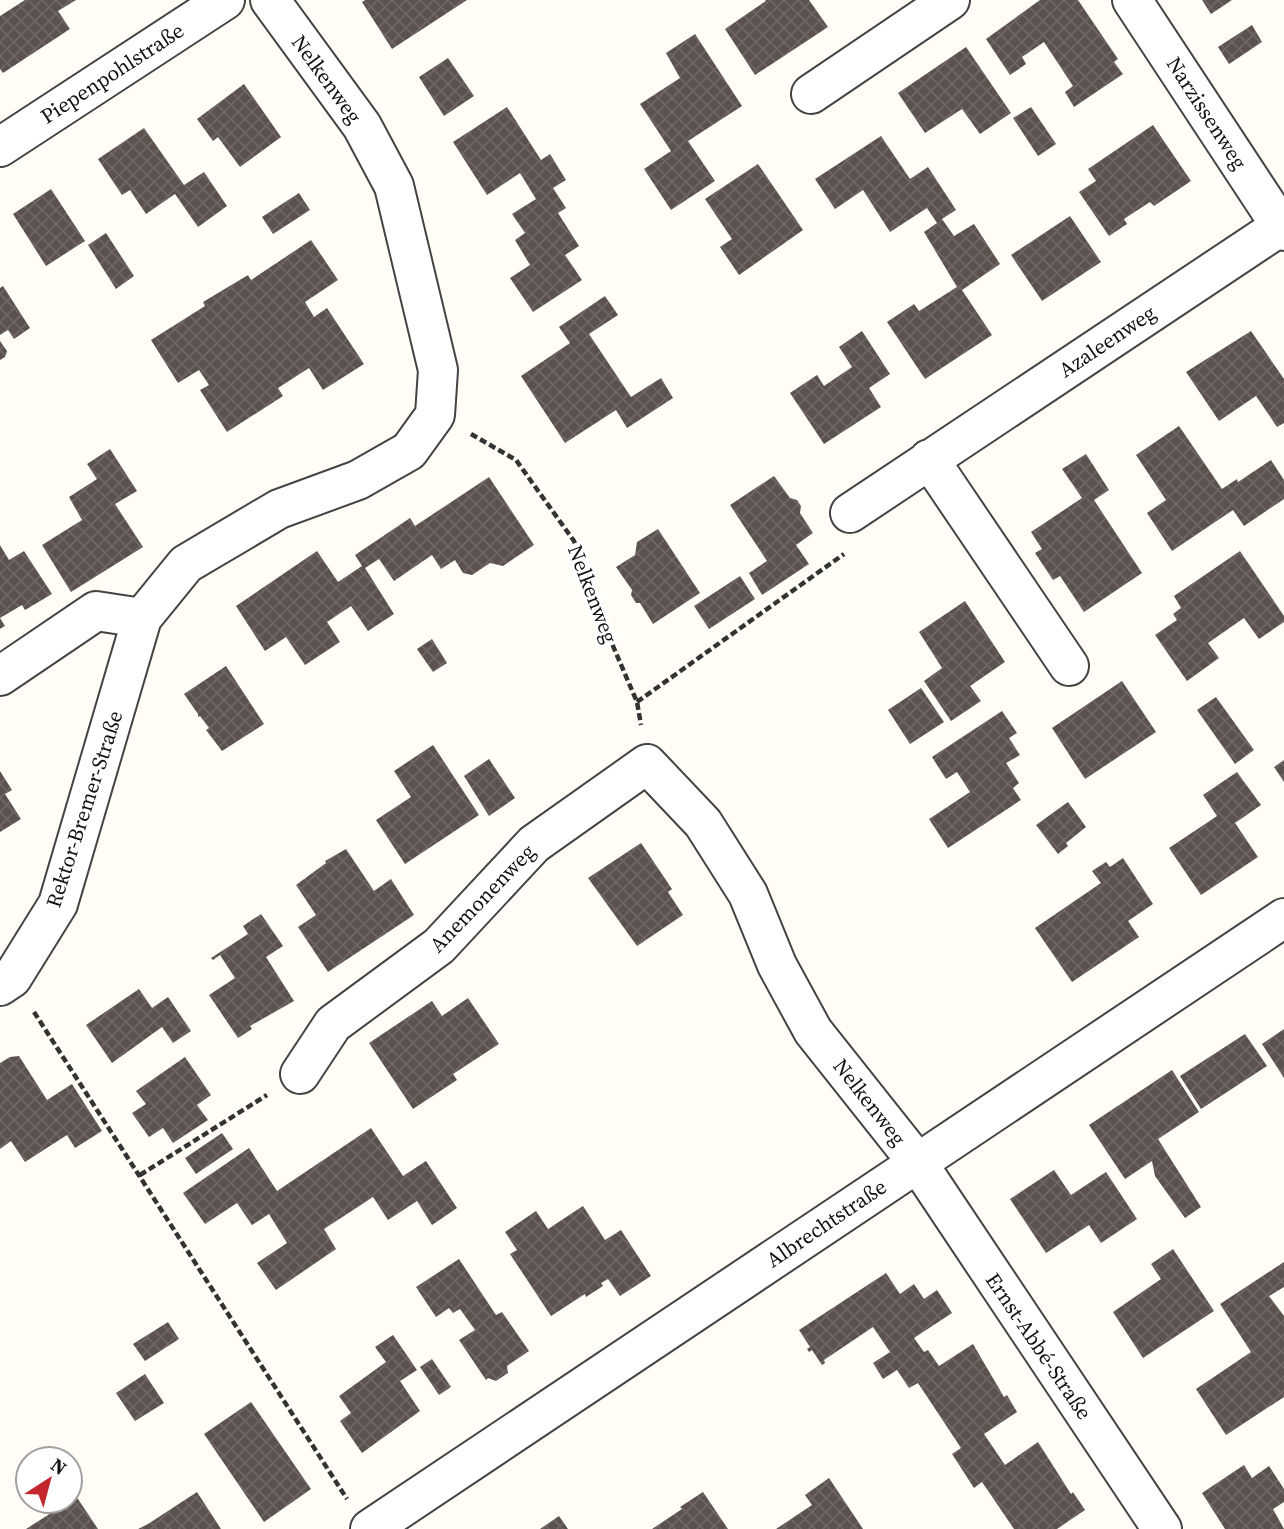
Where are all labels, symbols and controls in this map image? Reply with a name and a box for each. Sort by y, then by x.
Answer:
street label: Piepenpohlstraße [35,16,189,130]
street label: Nelkenweg [285,29,369,129]
street label: Narzissenweg [1160,51,1254,175]
street label: Azaleenweg [1053,298,1161,384]
street label: Nelkenweg [561,541,625,647]
street label: Rektor-Bremer-Straße [38,707,130,911]
street label: Anemonenweg [423,837,541,959]
street label: Nelkenweg [827,1052,913,1152]
street label: Albrechtstraße [760,1172,892,1274]
street label: Ernst-Abbé-Straße [979,1267,1099,1425]
north arrow [14,1445,84,1515]
text: N [46,1452,72,1481]

